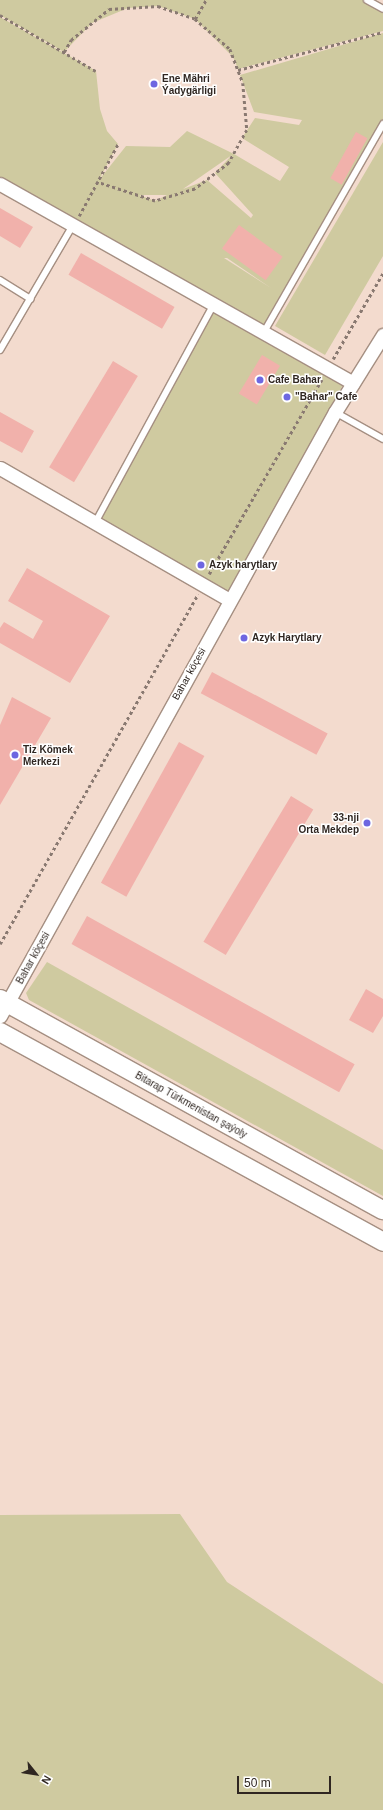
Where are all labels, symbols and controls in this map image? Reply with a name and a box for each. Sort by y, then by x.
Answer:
place label: Ene Mähri Ýadygärligi [162,72,216,96]
marker: Ene Mähri Ýadygärligi [149,79,159,89]
place label: Cafe Bahar [268,374,321,386]
marker: Cafe Bahar [255,375,265,385]
place label: "Bahar" Cafe [295,391,357,403]
marker: "Bahar" Cafe [282,392,292,402]
place label: Azyk harytlary [209,559,277,571]
marker: Azyk harytlary [196,560,206,570]
place label: Azyk Harytlary [252,632,321,644]
marker: Azyk Harytlary [239,633,249,643]
street label: Bahar köçesi [170,646,208,702]
place label: Tiz Kömek Merkezi [23,743,73,766]
marker: Tiz Kömek Merkezi [10,750,20,760]
place label: 33-nji Orta Mekdep [298,811,359,834]
marker: 33-nji Orta Mekdep [362,818,372,828]
street label: Bahar köçesi [14,930,52,986]
street label: Bitarap Türkmenistan şaýoly [133,1069,249,1141]
north arrow [16,1754,56,1794]
scale bar [239,1768,333,1794]
text: N [39,1774,54,1786]
text: 50 m [244,1776,271,1790]

